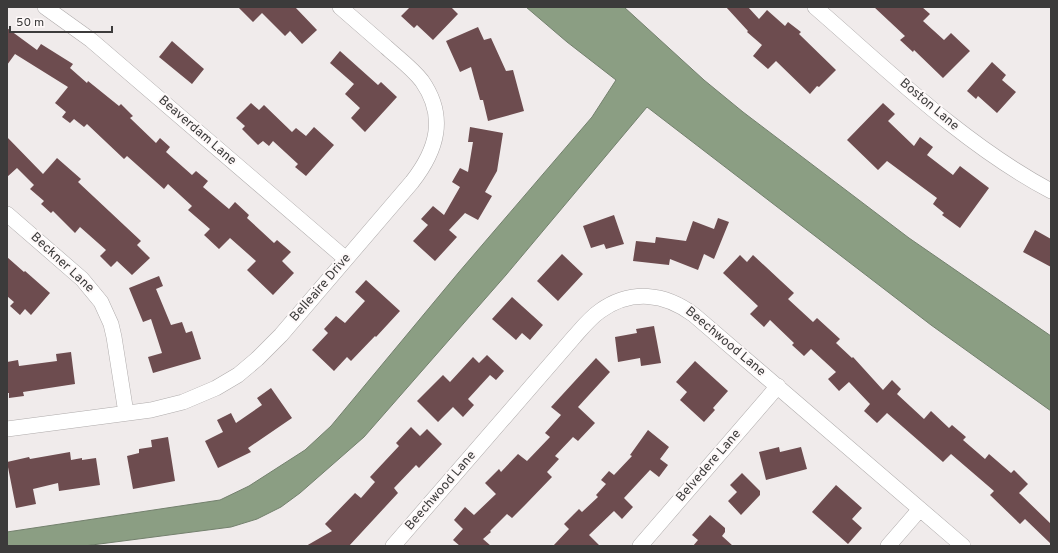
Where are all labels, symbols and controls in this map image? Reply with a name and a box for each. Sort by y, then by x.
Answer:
scale bar [10,8,112,34]
text: 50 m [16,15,44,31]
street label: Boston Lane [896,75,962,135]
street label: Beaverdam Lane [155,93,239,169]
street label: Beckner Lane [27,230,97,296]
street label: Belleaire Drive [287,251,355,325]
street label: Beechwood Lane [682,304,768,380]
street label: Belvedere Lane [673,426,745,506]
street label: Beechwood Lane [402,448,480,534]

